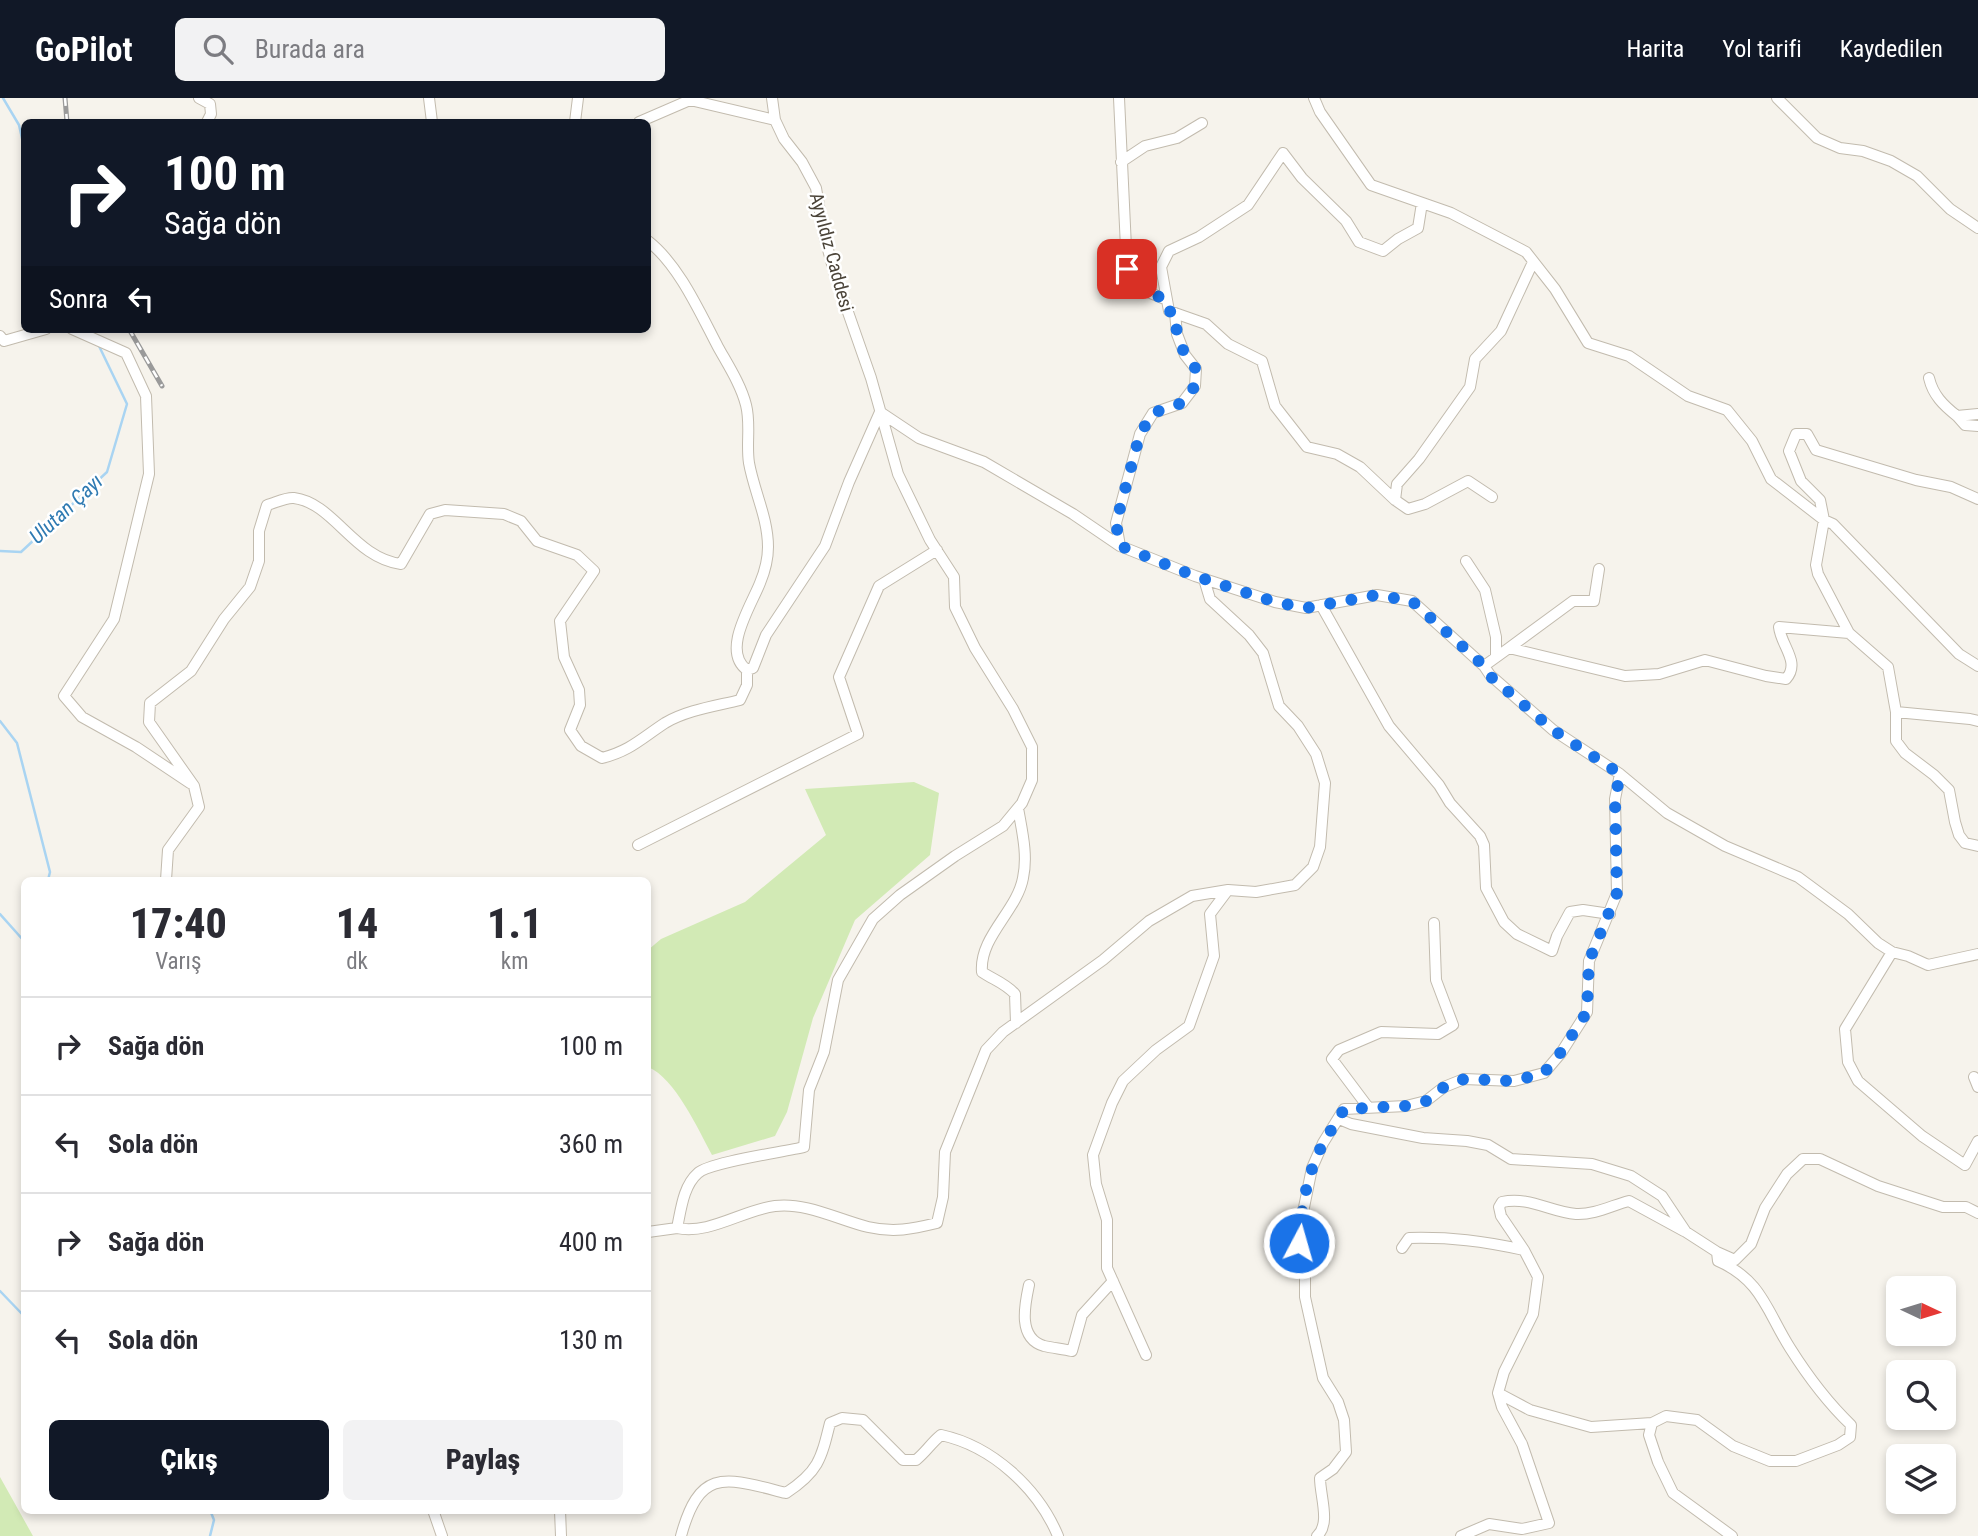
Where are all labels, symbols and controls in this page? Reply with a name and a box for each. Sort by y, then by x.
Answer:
search box [175,18,665,81]
text: GoPilot [35,30,133,69]
icon: search [199,30,237,68]
text: Burada ara [255,34,365,64]
text: Harita [1627,35,1684,63]
text: Yol tarifi [1722,35,1802,63]
text: Kaydedilen [1840,35,1943,63]
text: 100 m [164,145,286,202]
icon: right [49,147,140,238]
street label: Ayyıldız Caddesi [805,190,858,314]
text: Sağa dön [164,204,282,242]
pin [1097,239,1157,299]
icon: arrive [1108,250,1146,288]
icon: left [122,280,160,318]
text: Sonra [49,284,108,314]
water label: Ulutan Çayı [25,469,108,549]
text: 17:40 [130,899,227,948]
text: 14 [336,899,378,948]
text: 1.1 [487,899,542,948]
text: Varış [155,948,202,975]
text: dk [346,948,368,975]
text: km [501,948,529,975]
icon: right [49,1027,87,1065]
text: Sağa dön [108,1031,204,1061]
text: 100 m [559,1031,623,1061]
icon: left [49,1125,87,1163]
text: Sola dön [108,1129,198,1159]
text: 360 m [559,1129,623,1159]
position arrow [1262,1206,1336,1280]
icon: right [49,1223,87,1261]
text: Sağa dön [108,1227,204,1257]
text: 400 m [559,1227,623,1257]
north arrow [1886,1276,1956,1346]
map controls [1886,1276,1956,1514]
icon: left [49,1321,87,1359]
text: Sola dön [108,1325,198,1355]
text: 130 m [559,1325,623,1355]
button: search [1886,1360,1956,1430]
button: Çıkış [49,1420,329,1500]
button: Paylaş [343,1420,623,1500]
button: layers [1886,1444,1956,1514]

